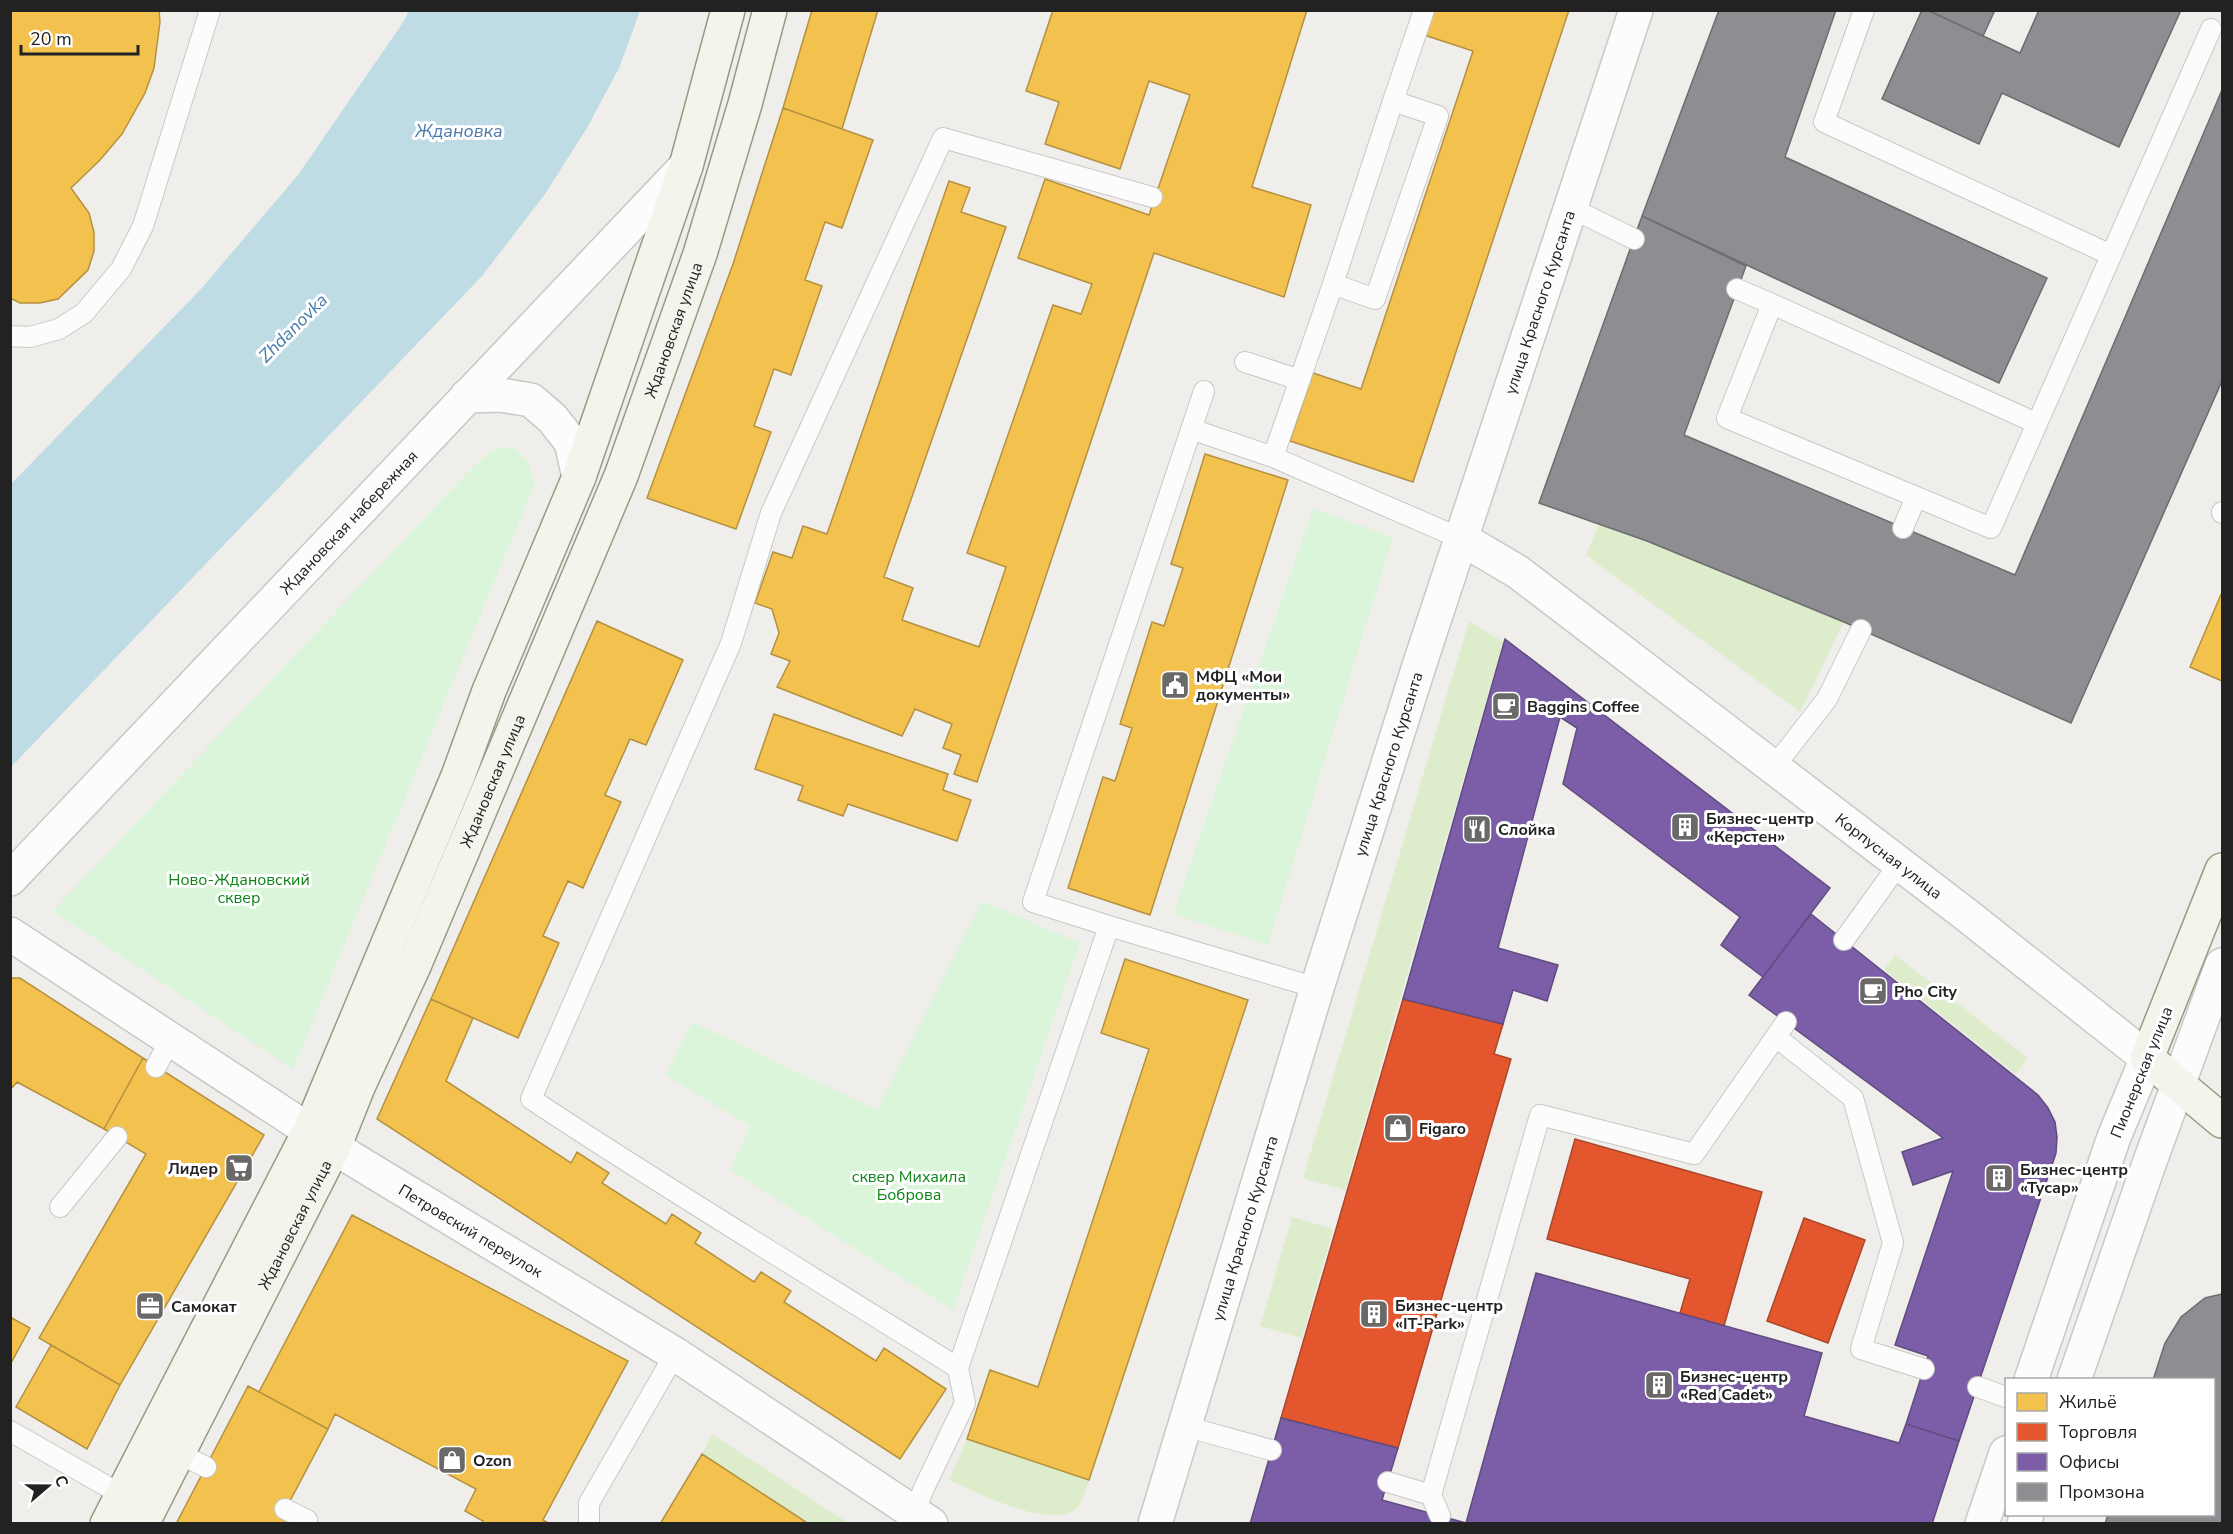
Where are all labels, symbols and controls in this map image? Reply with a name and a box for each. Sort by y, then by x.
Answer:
scale bar [21,18,138,56]
text: 20 m [30,27,72,51]
water label: Ждановка [414,119,503,143]
street label: улица Красного Курсанта [1500,208,1581,397]
street label: Ждановская улица [640,259,708,401]
water label: Zhdanovka [253,288,333,368]
street label: Ждановская набережная [275,446,423,600]
place label: МФЦ «Мои документы» [1196,666,1290,706]
public building icon: МФЦ «Мои документы» [1159,669,1191,701]
street label: улица Красного Курсанта [1349,669,1429,859]
cafe icon: Baggins Coffee [1490,690,1522,722]
place label: Baggins Coffee [1527,696,1640,718]
street label: Ждановская улица [455,711,531,851]
place label: Бизнес-центр «Керстен» [1706,808,1814,848]
street label: Корпусная улица [1830,808,1946,904]
building icon: Бизнес-центр «Керстен» [1669,811,1701,843]
restaurant icon: Слойка [1461,813,1493,845]
place label: Слойка [1498,819,1555,841]
park label: Ново-Ждановский сквер [168,869,310,909]
cafe icon: Pho City [1857,975,1889,1007]
place label: Pho City [1894,981,1958,1003]
street label: Пионерская улица [2105,1003,2178,1141]
shop icon: Figaro [1382,1112,1414,1144]
place label: Figaro [1419,1118,1466,1140]
street label: улица Красного Курсанта [1207,1133,1284,1324]
supermarket icon: Лидер [223,1152,255,1184]
street label: Ждановская улица [253,1156,338,1294]
place label: Лидер [168,1158,218,1180]
place label: Бизнес-центр «Тусар» [2020,1159,2128,1199]
building icon: Бизнес-центр «Тусар» [1983,1162,2015,1194]
park label: сквер Михаила Боброва [852,1166,966,1206]
street label: Петровский переулок [394,1179,547,1284]
office icon: Самокат [134,1290,166,1322]
place label: Бизнес-центр «IT-Park» [1395,1295,1503,1335]
place label: Самокат [171,1296,237,1318]
building icon: Бизнес-центр «IT-Park» [1358,1298,1390,1330]
place label: Бизнес-центр «Red Cadet» [1680,1366,1788,1406]
building icon: Бизнес-центр «Red Cadet» [1643,1369,1675,1401]
legend [2005,1378,2215,1516]
text: Жильё [2059,1390,2117,1414]
text: Торговля [2059,1420,2137,1444]
shop icon: Ozon [436,1444,468,1476]
place label: Ozon [473,1450,512,1472]
text: Офисы [2059,1450,2119,1474]
north arrow [18,1456,78,1516]
text: С [49,1472,73,1490]
text: Промзона [2059,1480,2145,1504]

